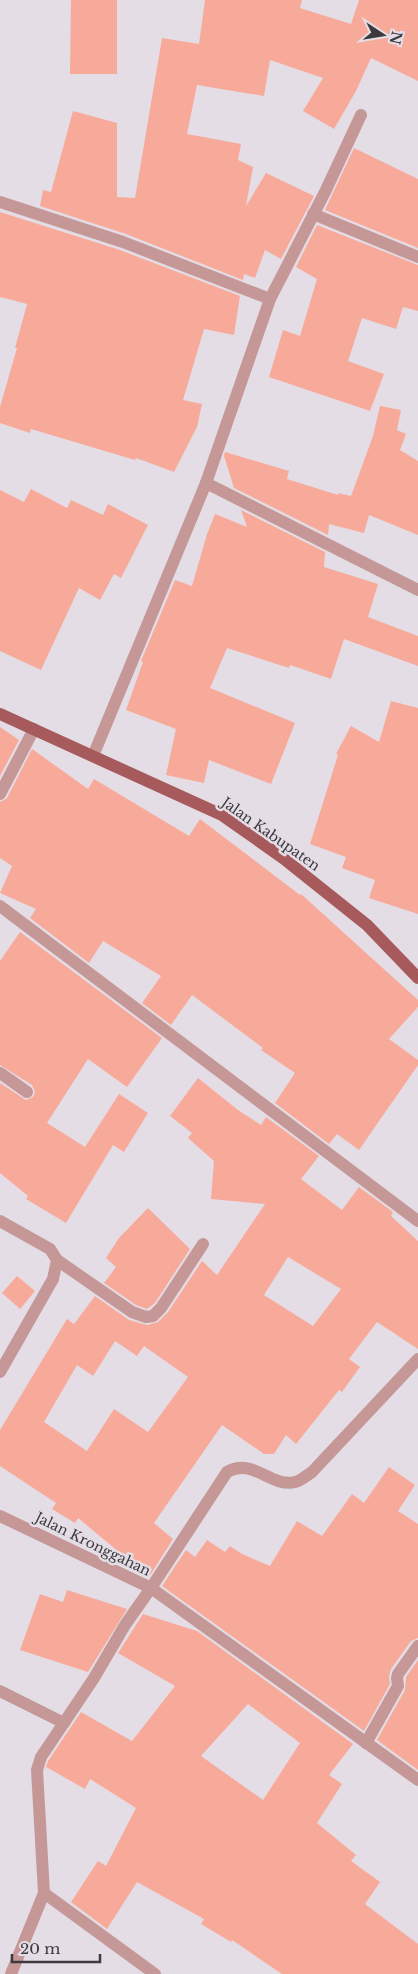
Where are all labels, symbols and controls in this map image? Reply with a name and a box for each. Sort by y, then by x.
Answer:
north arrow [358,10,408,60]
text: N [386,29,406,46]
street label: Jalan Kabupaten [217,792,324,875]
street label: Jalan Kronggahan [30,1507,154,1580]
scale bar [12,1932,100,1964]
text: 20 m [20,1939,60,1958]

